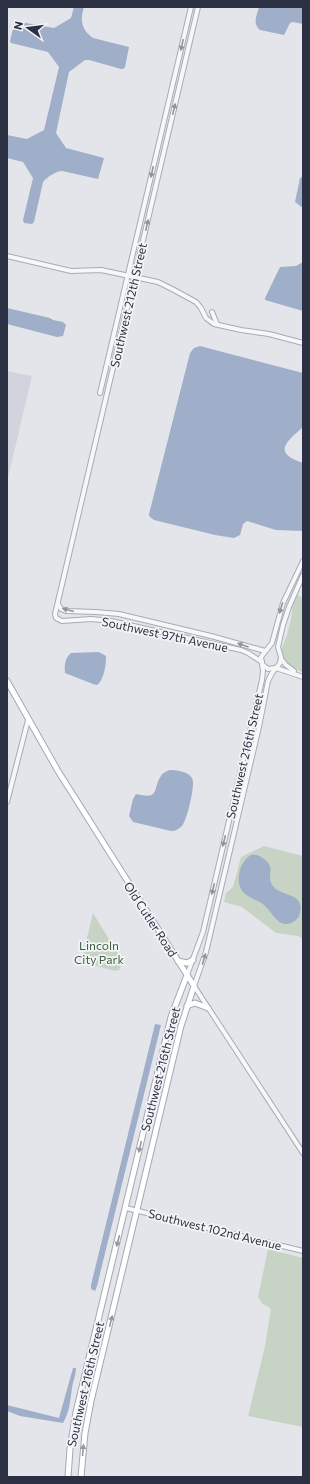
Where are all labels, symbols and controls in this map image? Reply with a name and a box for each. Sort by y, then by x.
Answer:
north arrow [8,8,48,48]
text: N [11,20,25,31]
one-way arrow [179,39,185,51]
one-way arrow [172,103,178,115]
one-way arrow [149,165,155,178]
one-way arrow [144,219,150,231]
street label: Southwest 212th Street [107,241,149,369]
one-way arrow [278,602,284,614]
one-way arrow [62,607,75,613]
street label: Southwest 97th Avenue [101,614,229,654]
one-way arrow [236,642,248,648]
street label: Southwest 216th Street [223,692,265,820]
one-way arrow [221,836,227,848]
street label: Old Cutler Road [122,879,180,959]
one-way arrow [209,883,215,895]
park label: Lincoln City Park [74,938,124,966]
one-way arrow [201,952,207,964]
street label: Southwest 216th Street [138,1005,182,1133]
one-way arrow [137,1141,143,1153]
street label: Southwest 102nd Avenue [147,1206,283,1252]
one-way arrow [115,1235,121,1247]
one-way arrow [108,1315,114,1327]
street label: Southwest 216th Street [64,1320,106,1448]
one-way arrow [80,1444,87,1456]

